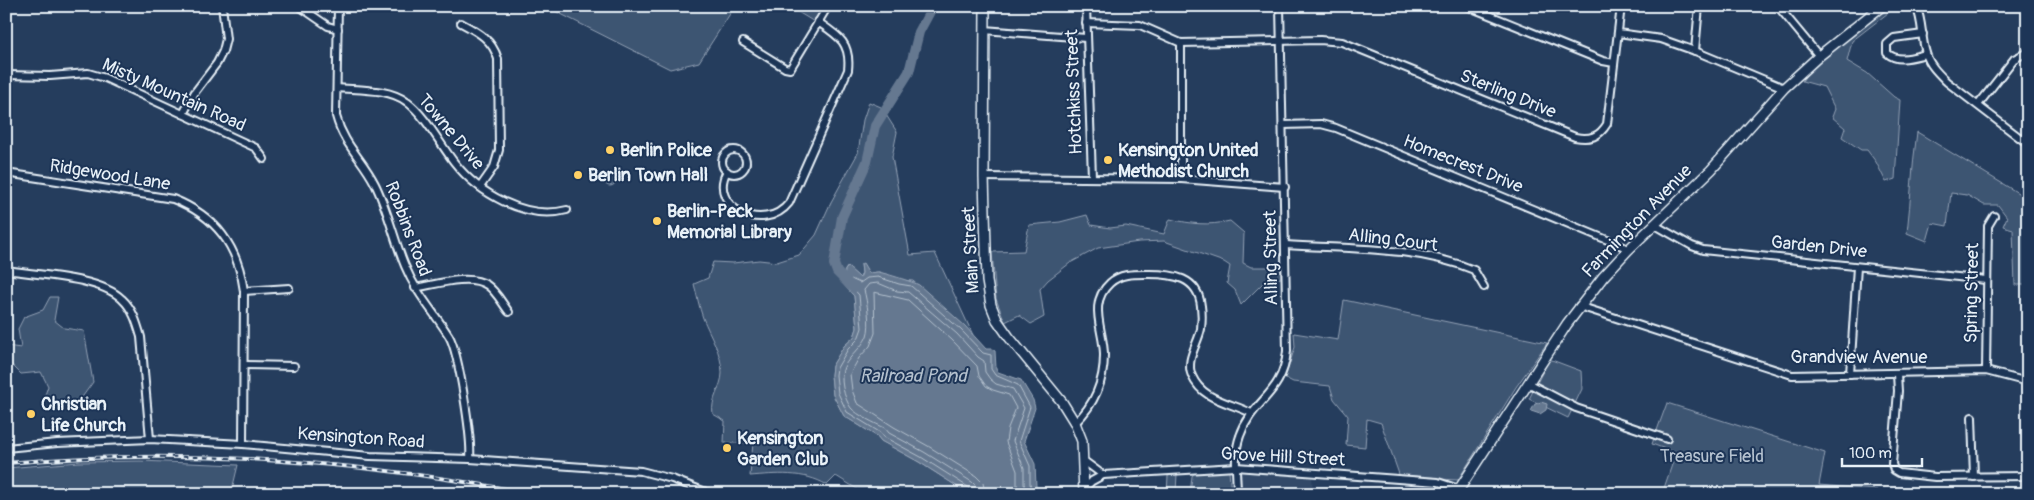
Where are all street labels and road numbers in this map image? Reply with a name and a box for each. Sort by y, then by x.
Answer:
street label: Hotchkiss Street [1060,28,1088,155]
street label: Misty Mountain Road [99,53,249,137]
street label: Sterling Drive [1456,64,1560,124]
street label: Towne Drive [413,89,490,175]
street label: Homecrest Drive [1400,130,1526,199]
street label: Ridgewood Lane [48,154,172,196]
street label: Farmington Avenue [1577,159,1697,283]
street label: Robbins Road [379,178,437,280]
street label: Main Street [957,205,985,294]
street label: Alling Street [1259,209,1283,306]
street label: Alling Court [1347,223,1440,257]
street label: Garden Drive [1770,231,1868,263]
street label: Spring Street [1960,242,1984,343]
street label: Grandview Avenue [1791,346,1928,369]
street label: Kensington Road [297,422,425,454]
street label: Grove Hill Street [1220,442,1346,472]

